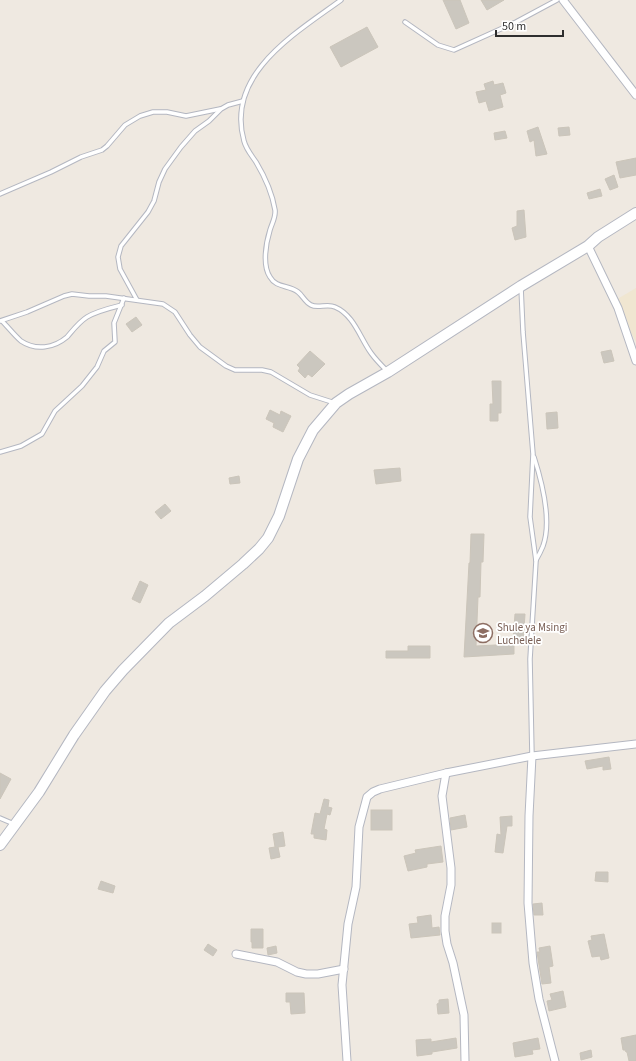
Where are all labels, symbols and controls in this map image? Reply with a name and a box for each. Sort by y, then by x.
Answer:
scale bar [496,12,563,38]
text: 50 m [502,18,526,35]
place label: Shule ya Msingi Luchelele [497,620,568,648]
school or university icon: Shule ya Msingi Luchelele [472,622,494,644]

